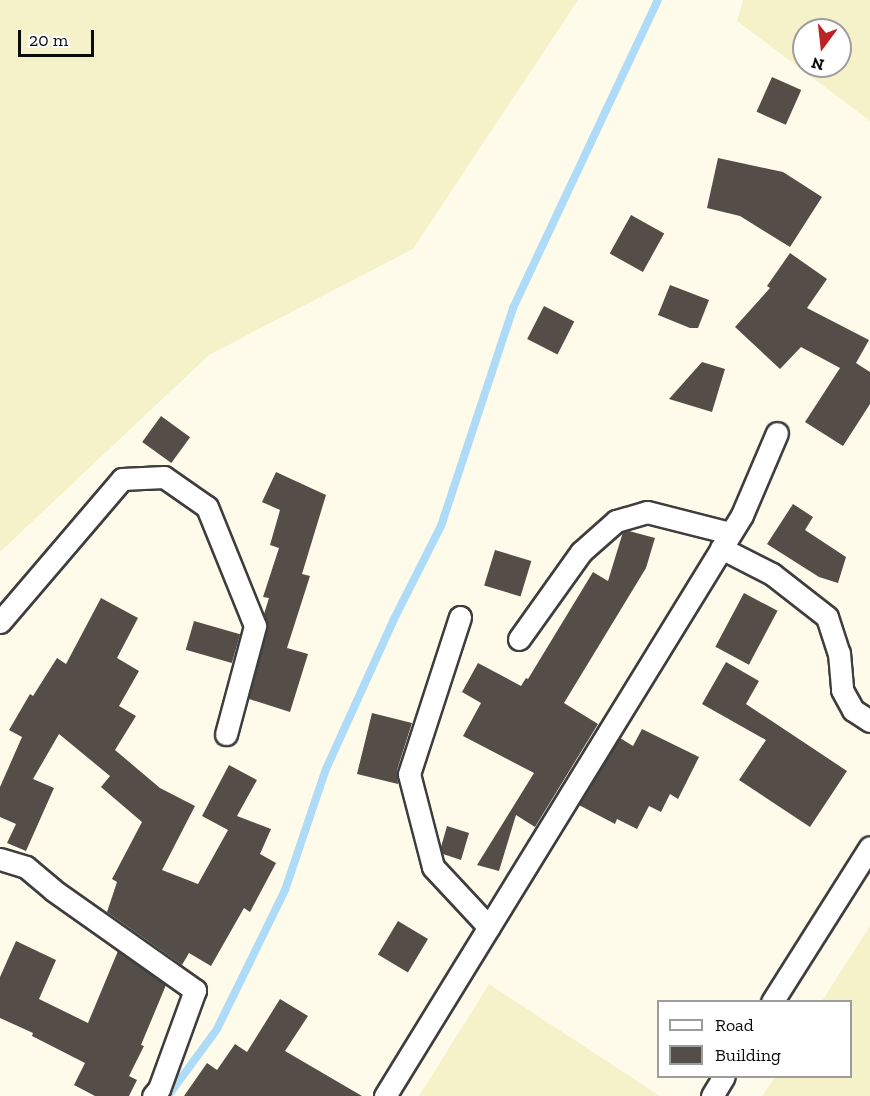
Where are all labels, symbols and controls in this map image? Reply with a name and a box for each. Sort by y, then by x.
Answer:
scale bar [21,18,98,56]
north arrow [792,18,852,78]
text: 20 m [29,29,68,51]
text: N [809,53,826,75]
legend [657,1000,852,1078]
text: Road [715,1014,754,1036]
text: Building [715,1044,781,1066]

